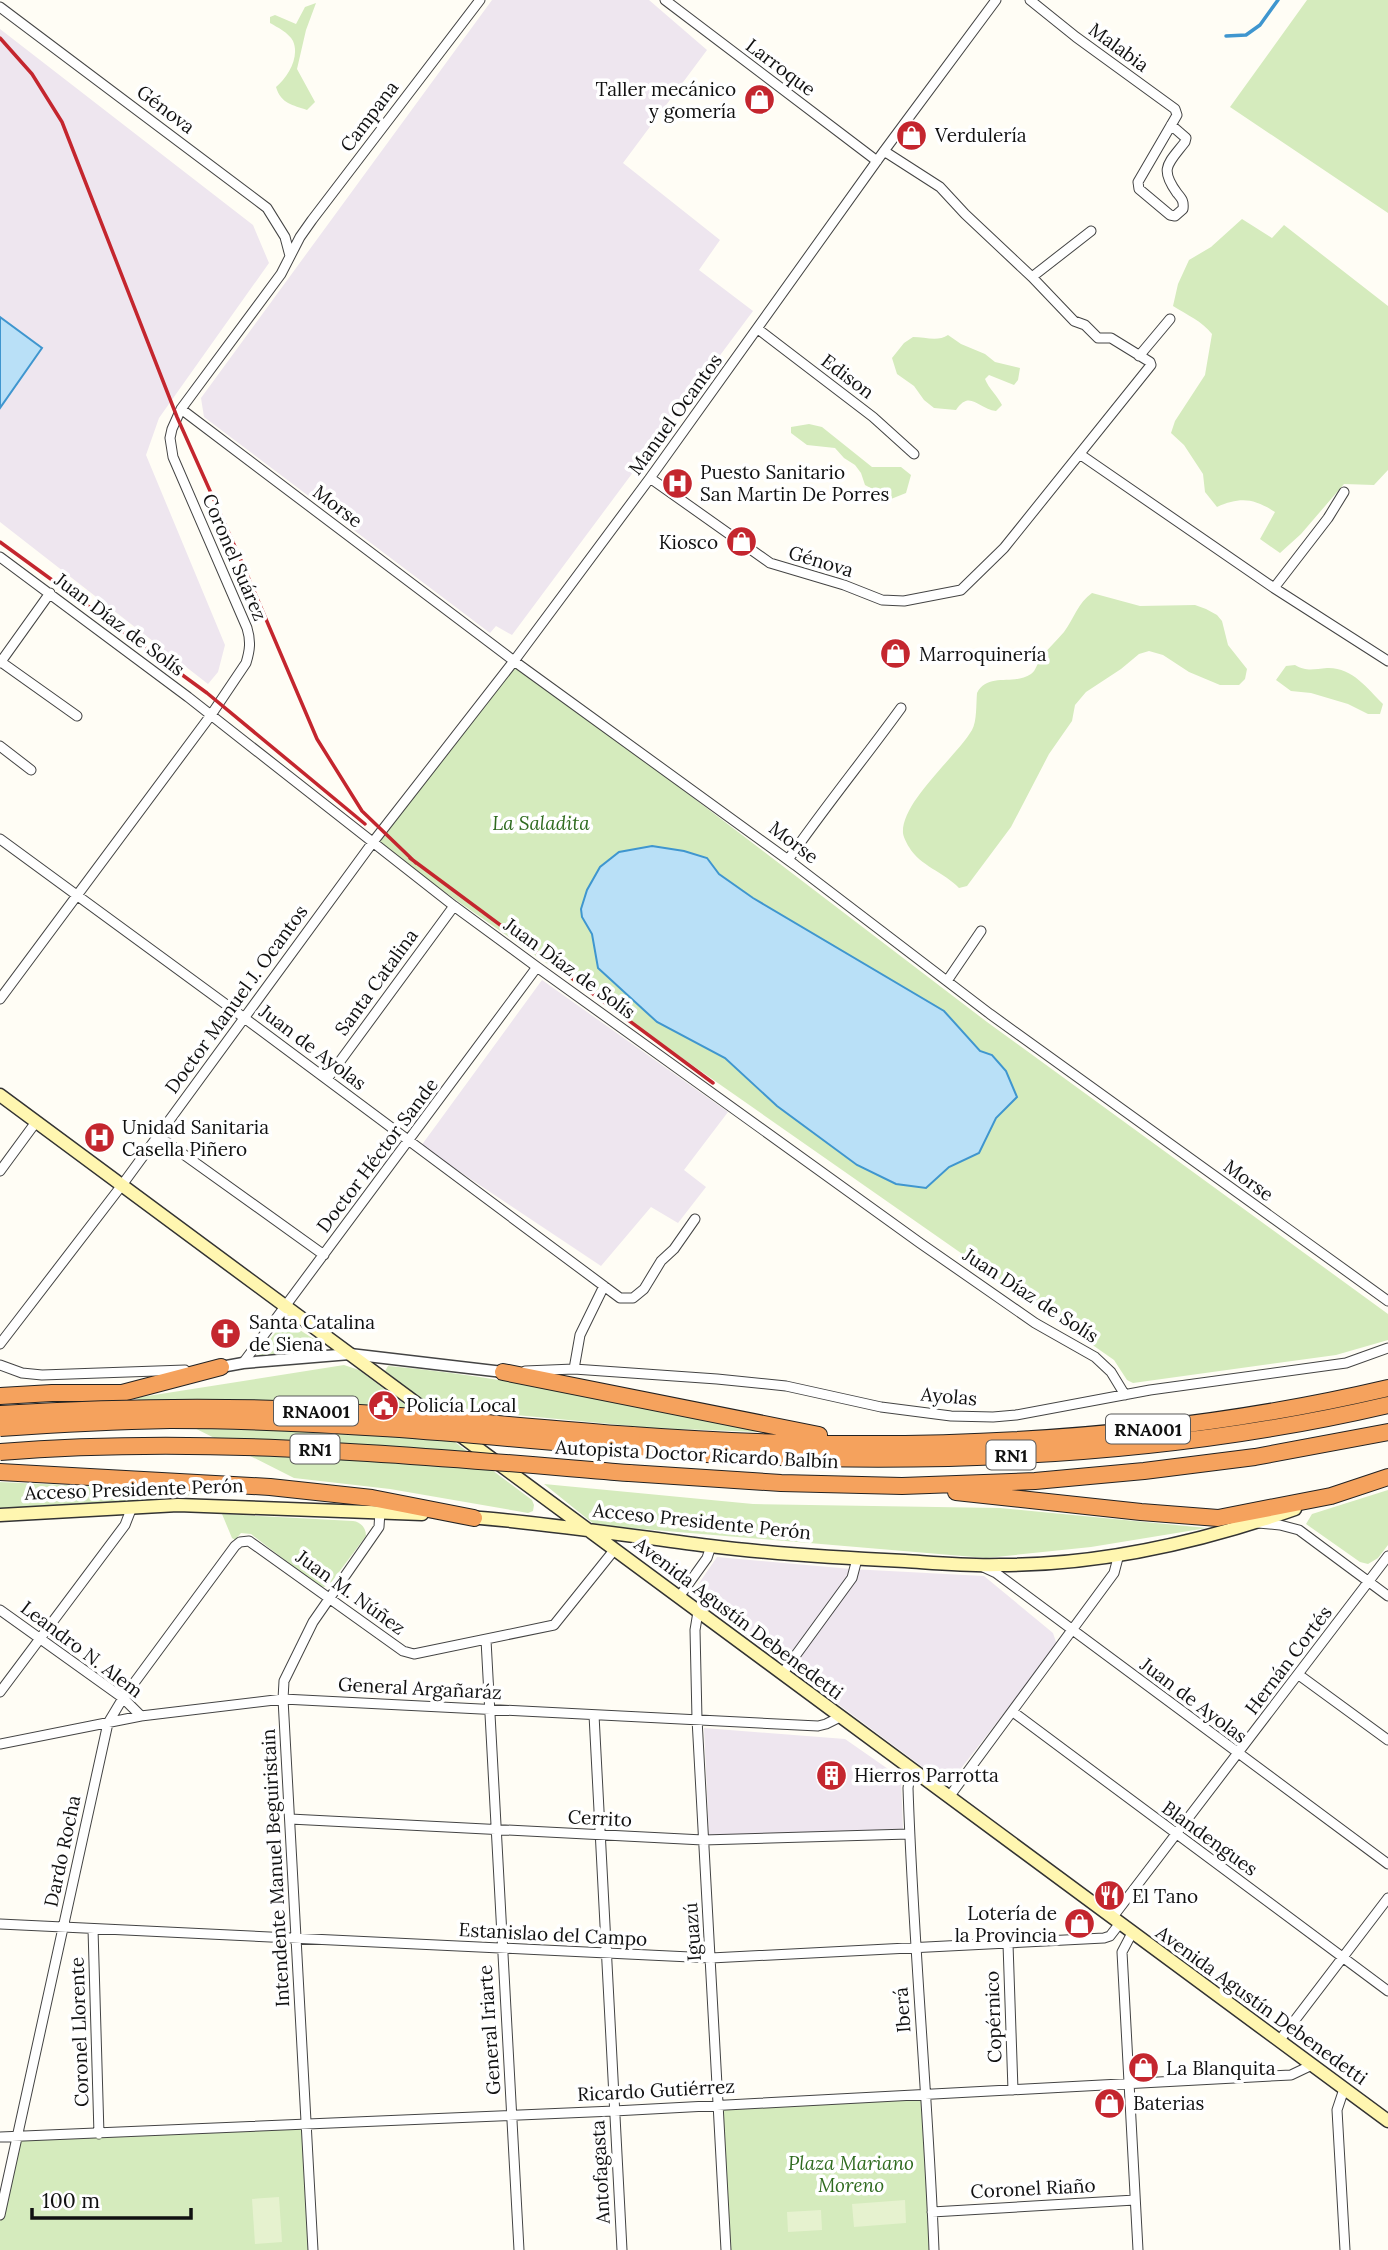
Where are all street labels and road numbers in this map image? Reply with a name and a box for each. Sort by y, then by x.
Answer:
street label: Malabia [1084,17,1154,77]
street label: Larroque [741,33,821,101]
street label: Campana [335,76,404,156]
street label: Génova [132,79,200,139]
street label: Edison [817,348,879,404]
street label: Manuel Ocantos [623,349,727,479]
street label: Morse [309,480,367,532]
street label: Coronel Suárez [197,490,273,624]
street label: Génova [786,540,856,582]
street label: Juan Díaz de Solís [49,567,190,681]
street label: Morse [765,816,823,868]
street label: Doctor Manuel J. Ocantos [159,900,313,1098]
street label: Juan Díaz de Solís [499,912,641,1024]
street label: Santa Catalina [329,924,423,1040]
street label: Juan de Ayolas [254,998,371,1095]
street label: Doctor Héctor Sande [311,1073,443,1237]
street label: Morse [1219,1154,1279,1206]
street label: Juan Díaz de Solís [958,1242,1103,1348]
street label: Ayolas [919,1382,978,1410]
road number: RNA001 [274,1396,358,1426]
road number: RNA001 [1106,1414,1190,1444]
road number: RN1 [290,1434,340,1464]
street label: Autopista Doctor Ricardo Balbín [554,1435,839,1473]
road number: RN1 [986,1440,1036,1470]
street label: Acceso Presidente Perón [23,1473,244,1505]
street label: Acceso Presidente Perón [591,1498,812,1544]
street label: Avenida Agustín Debenedetti [629,1531,848,1704]
street label: Juan M. Núñez [291,1544,410,1640]
street label: Leandro N. Alem [16,1595,148,1703]
street label: Hernán Cortés [1239,1601,1337,1719]
street label: Juan de Ayolas [1135,1651,1252,1748]
street label: General Argañaráz [338,1672,502,1704]
street label: Intendente Manuel Beguiristain [256,1728,294,2008]
street label: Dardo Rocha [38,1793,86,1909]
street label: Blandengues [1158,1795,1263,1881]
street label: Cerrito [567,1804,633,1832]
street label: Iguazú [678,1902,706,1962]
street label: Estanislao del Campo [458,1917,648,1951]
street label: Avenida Agustín Debenedetti [1151,1920,1372,2090]
street label: Coronel Llorente [64,1956,94,2108]
street label: General Iriarte [472,1964,506,2096]
street label: Copérnico [979,1970,1007,2064]
street label: Iberá [888,1986,916,2034]
street label: Ricardo Gutiérrez [577,2074,735,2106]
street label: Antofagasta [585,2119,615,2226]
street label: Coronel Riaño [970,2173,1096,2203]

